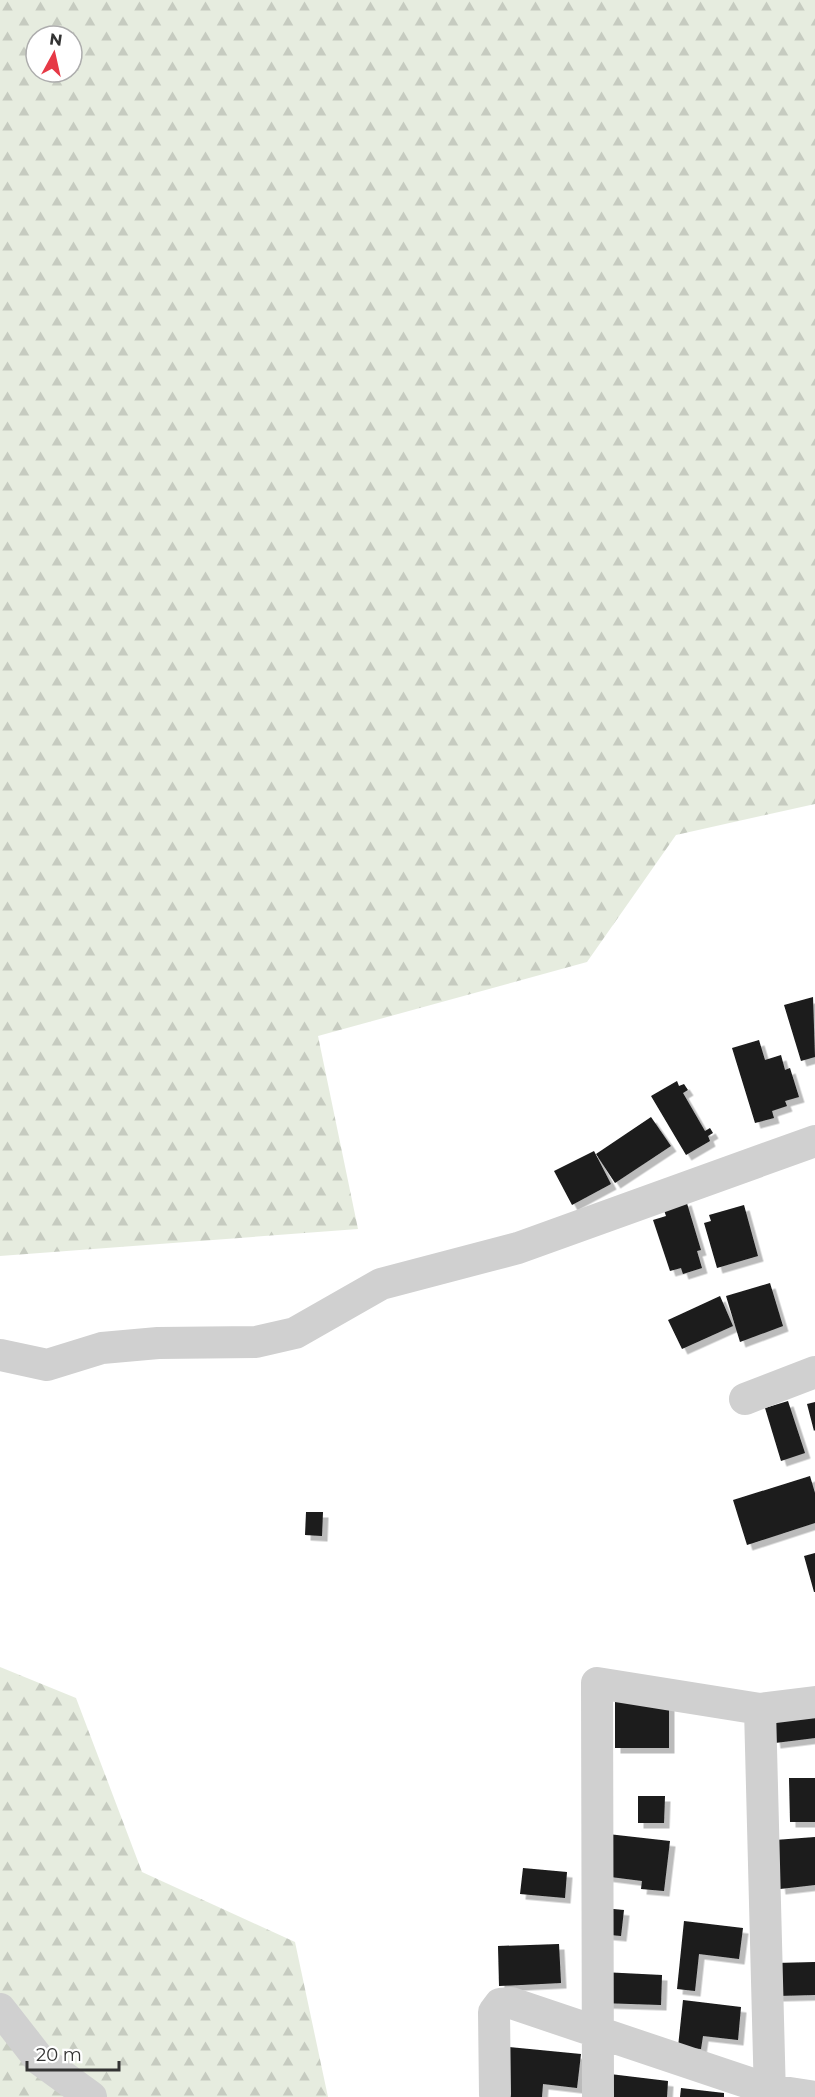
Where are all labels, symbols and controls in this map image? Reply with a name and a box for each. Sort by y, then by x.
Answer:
north arrow [24,24,84,84]
text: N [48,29,64,50]
scale bar [27,2034,118,2072]
text: 20 m [36,2044,82,2066]

